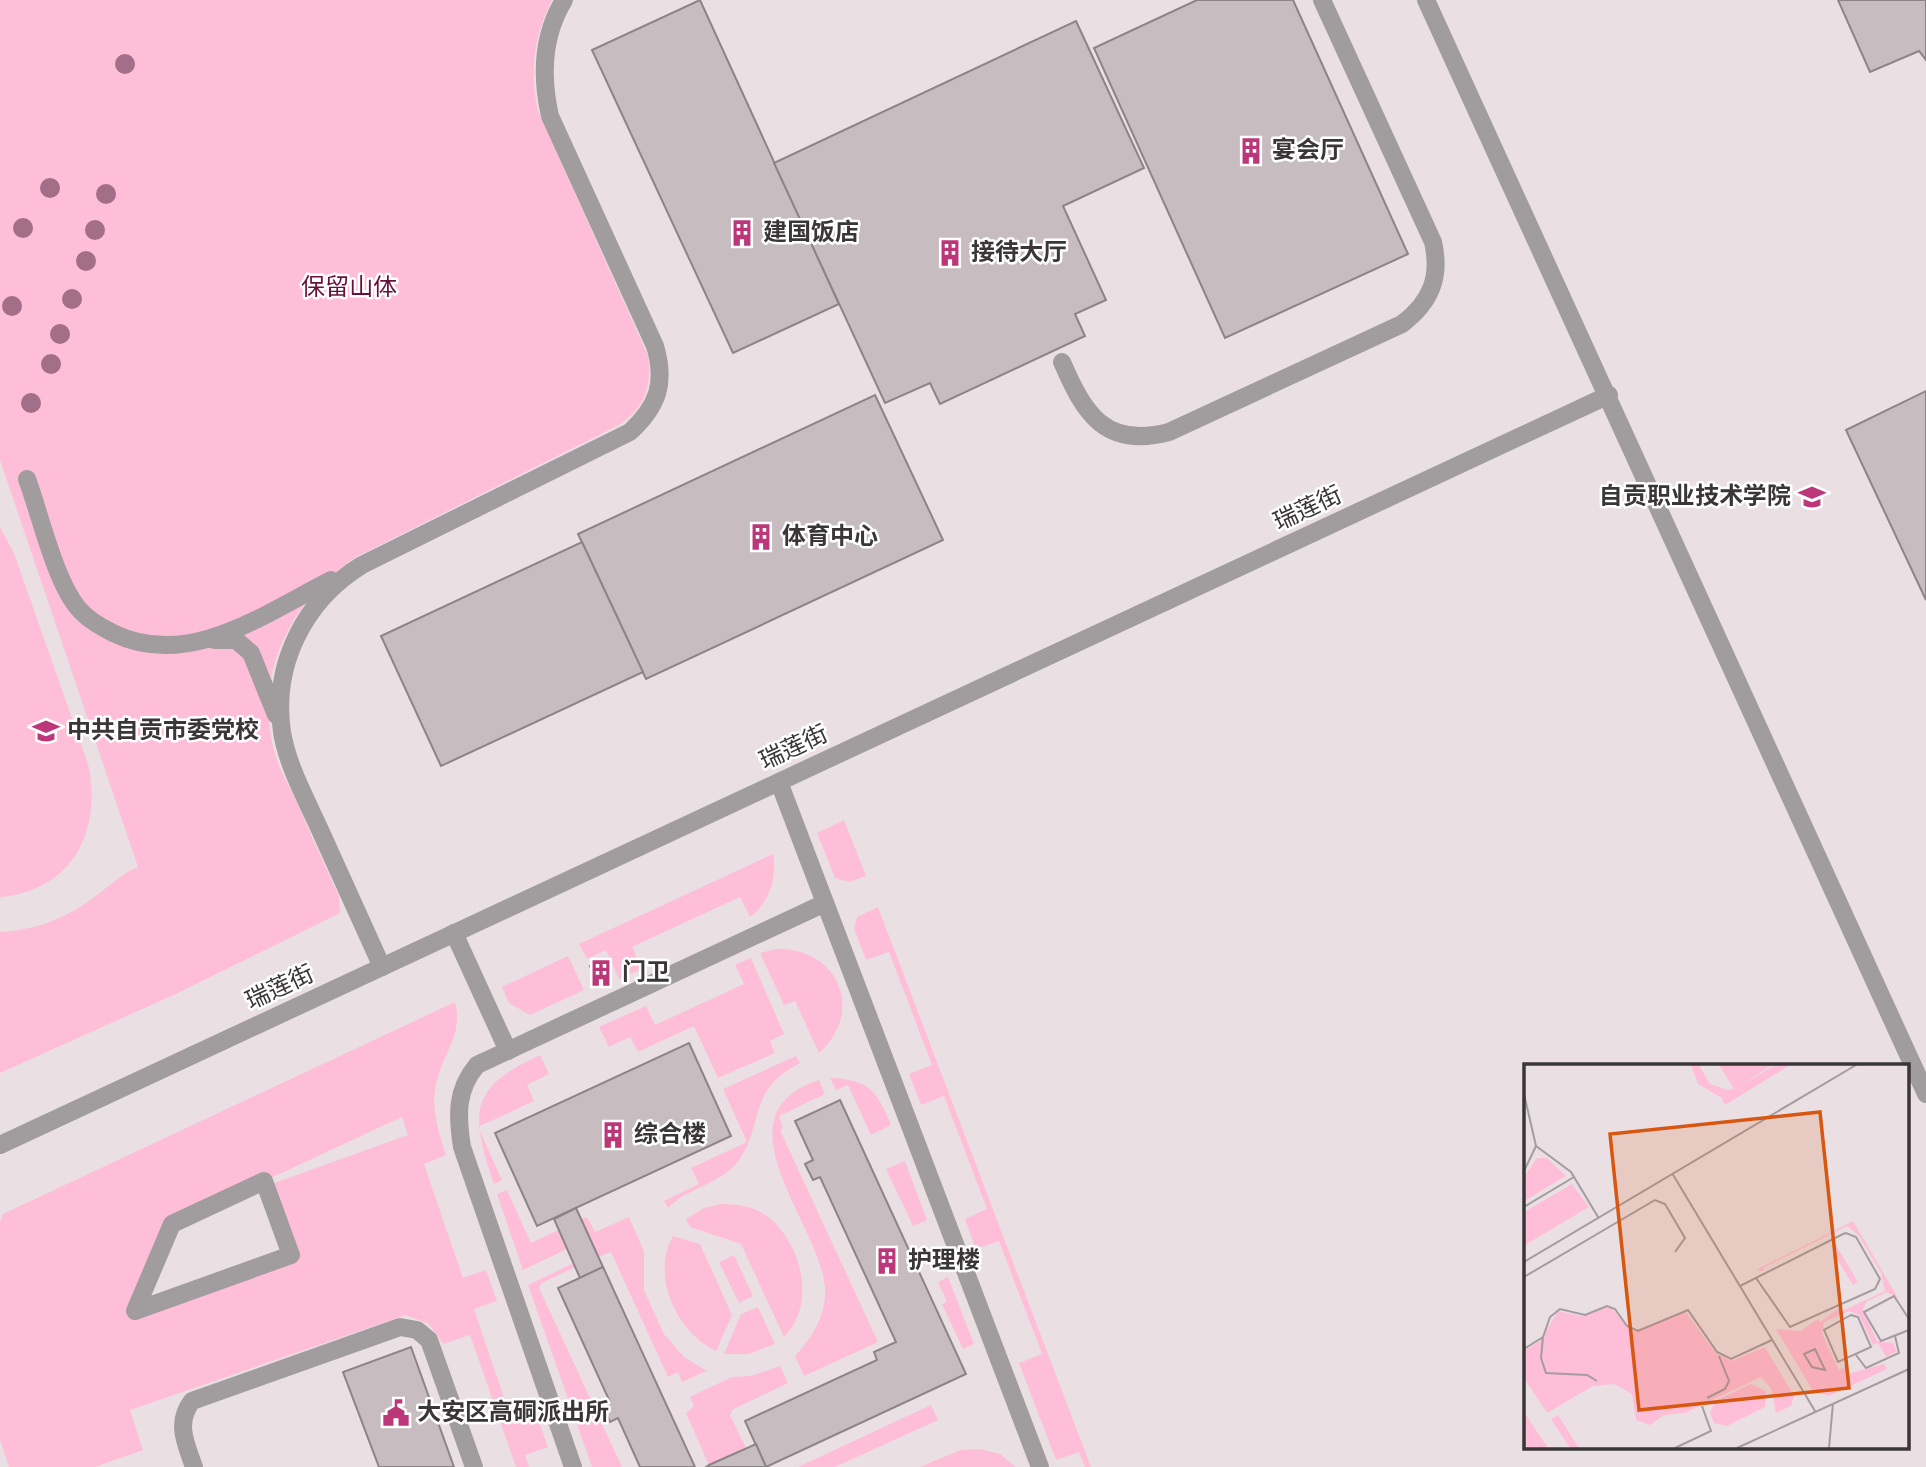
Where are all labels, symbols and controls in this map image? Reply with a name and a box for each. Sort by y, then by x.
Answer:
building icon: 宴会厅 [1236,136,1266,166]
place label: 宴会厅 [1272,136,1344,163]
building icon: 建国饭店 [727,218,757,248]
place label: 建国饭店 [763,219,859,245]
building icon: 接待大厅 [935,238,965,268]
place label: 接待大厅 [971,239,1067,265]
park label: 保留山体 [301,274,397,300]
street label: 瑞莲街 [1269,481,1346,535]
school or university icon: 自贡职业技术学院 [1797,482,1827,512]
place label: 自贡职业技术学院 [1599,483,1791,509]
building icon: 体育中心 [746,522,776,552]
place label: 体育中心 [782,523,878,549]
school or university icon: 中共自贡市委党校 [31,716,61,746]
place label: 中共自贡市委党校 [67,717,259,743]
street label: 瑞莲街 [755,720,832,774]
building icon: 门卫 [586,958,616,988]
place label: 门卫 [622,959,670,985]
street label: 瑞莲街 [241,960,318,1014]
inset map [1524,1064,1909,1450]
building icon: 综合楼 [598,1120,628,1150]
place label: 综合楼 [634,1121,706,1147]
building icon: 护理楼 [872,1246,902,1276]
place label: 护理楼 [908,1247,980,1273]
public building icon: 大安区高硐派出所 [381,1398,411,1428]
place label: 大安区高硐派出所 [417,1399,609,1425]

